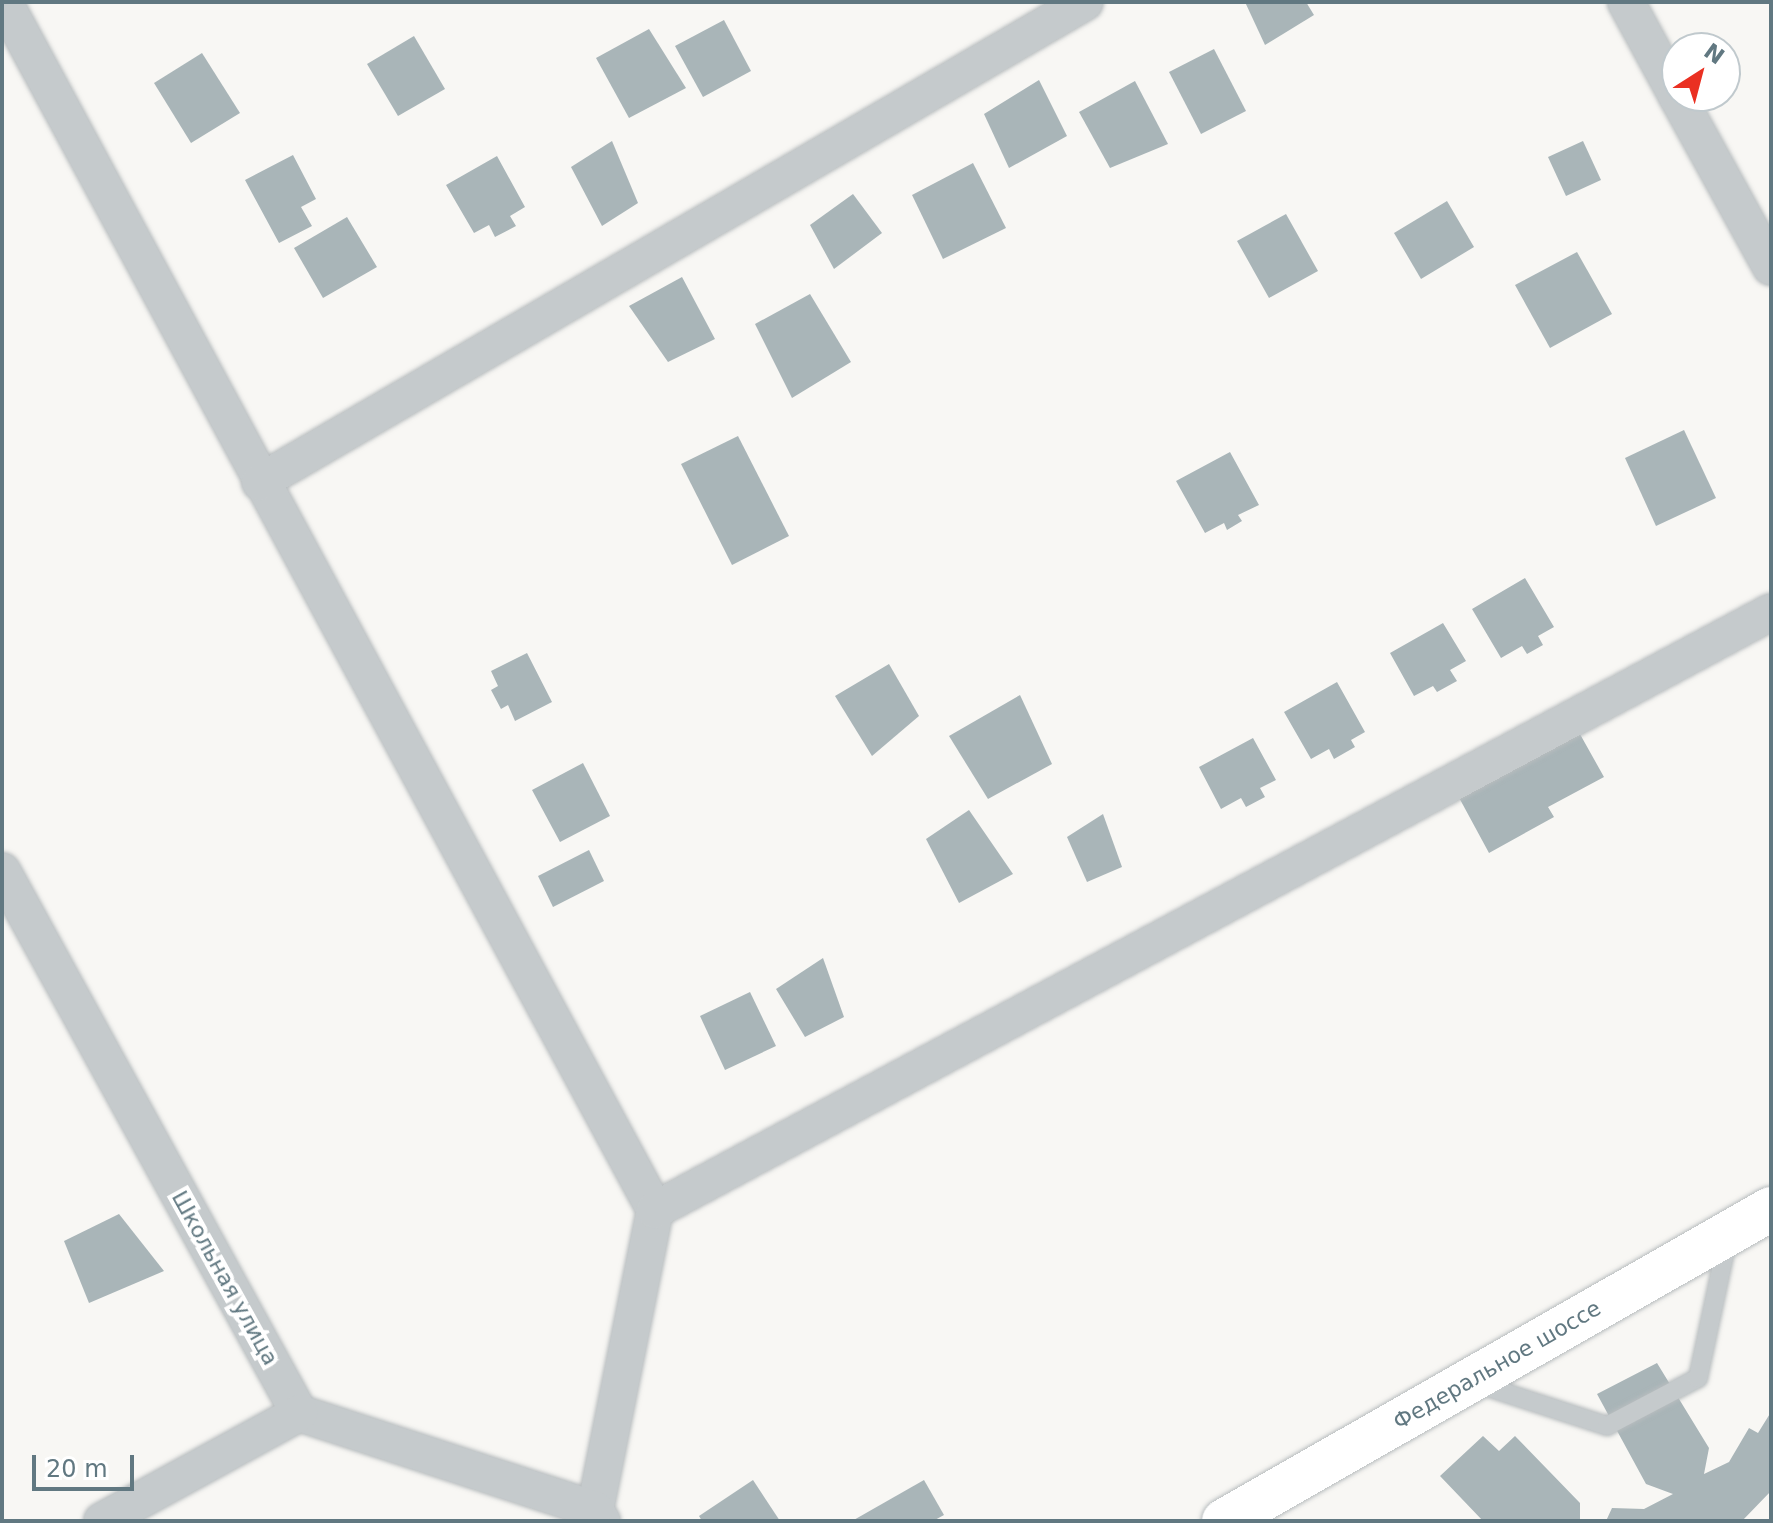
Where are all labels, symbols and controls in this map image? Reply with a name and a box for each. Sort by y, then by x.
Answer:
north arrow [1661,32,1741,112]
text: N [1699,38,1729,69]
street label: Школьная улица [166,1186,284,1370]
street label: Федеральное шоссе [1388,1295,1606,1435]
scale bar [36,1439,138,1489]
text: 20 m [46,1455,108,1483]

